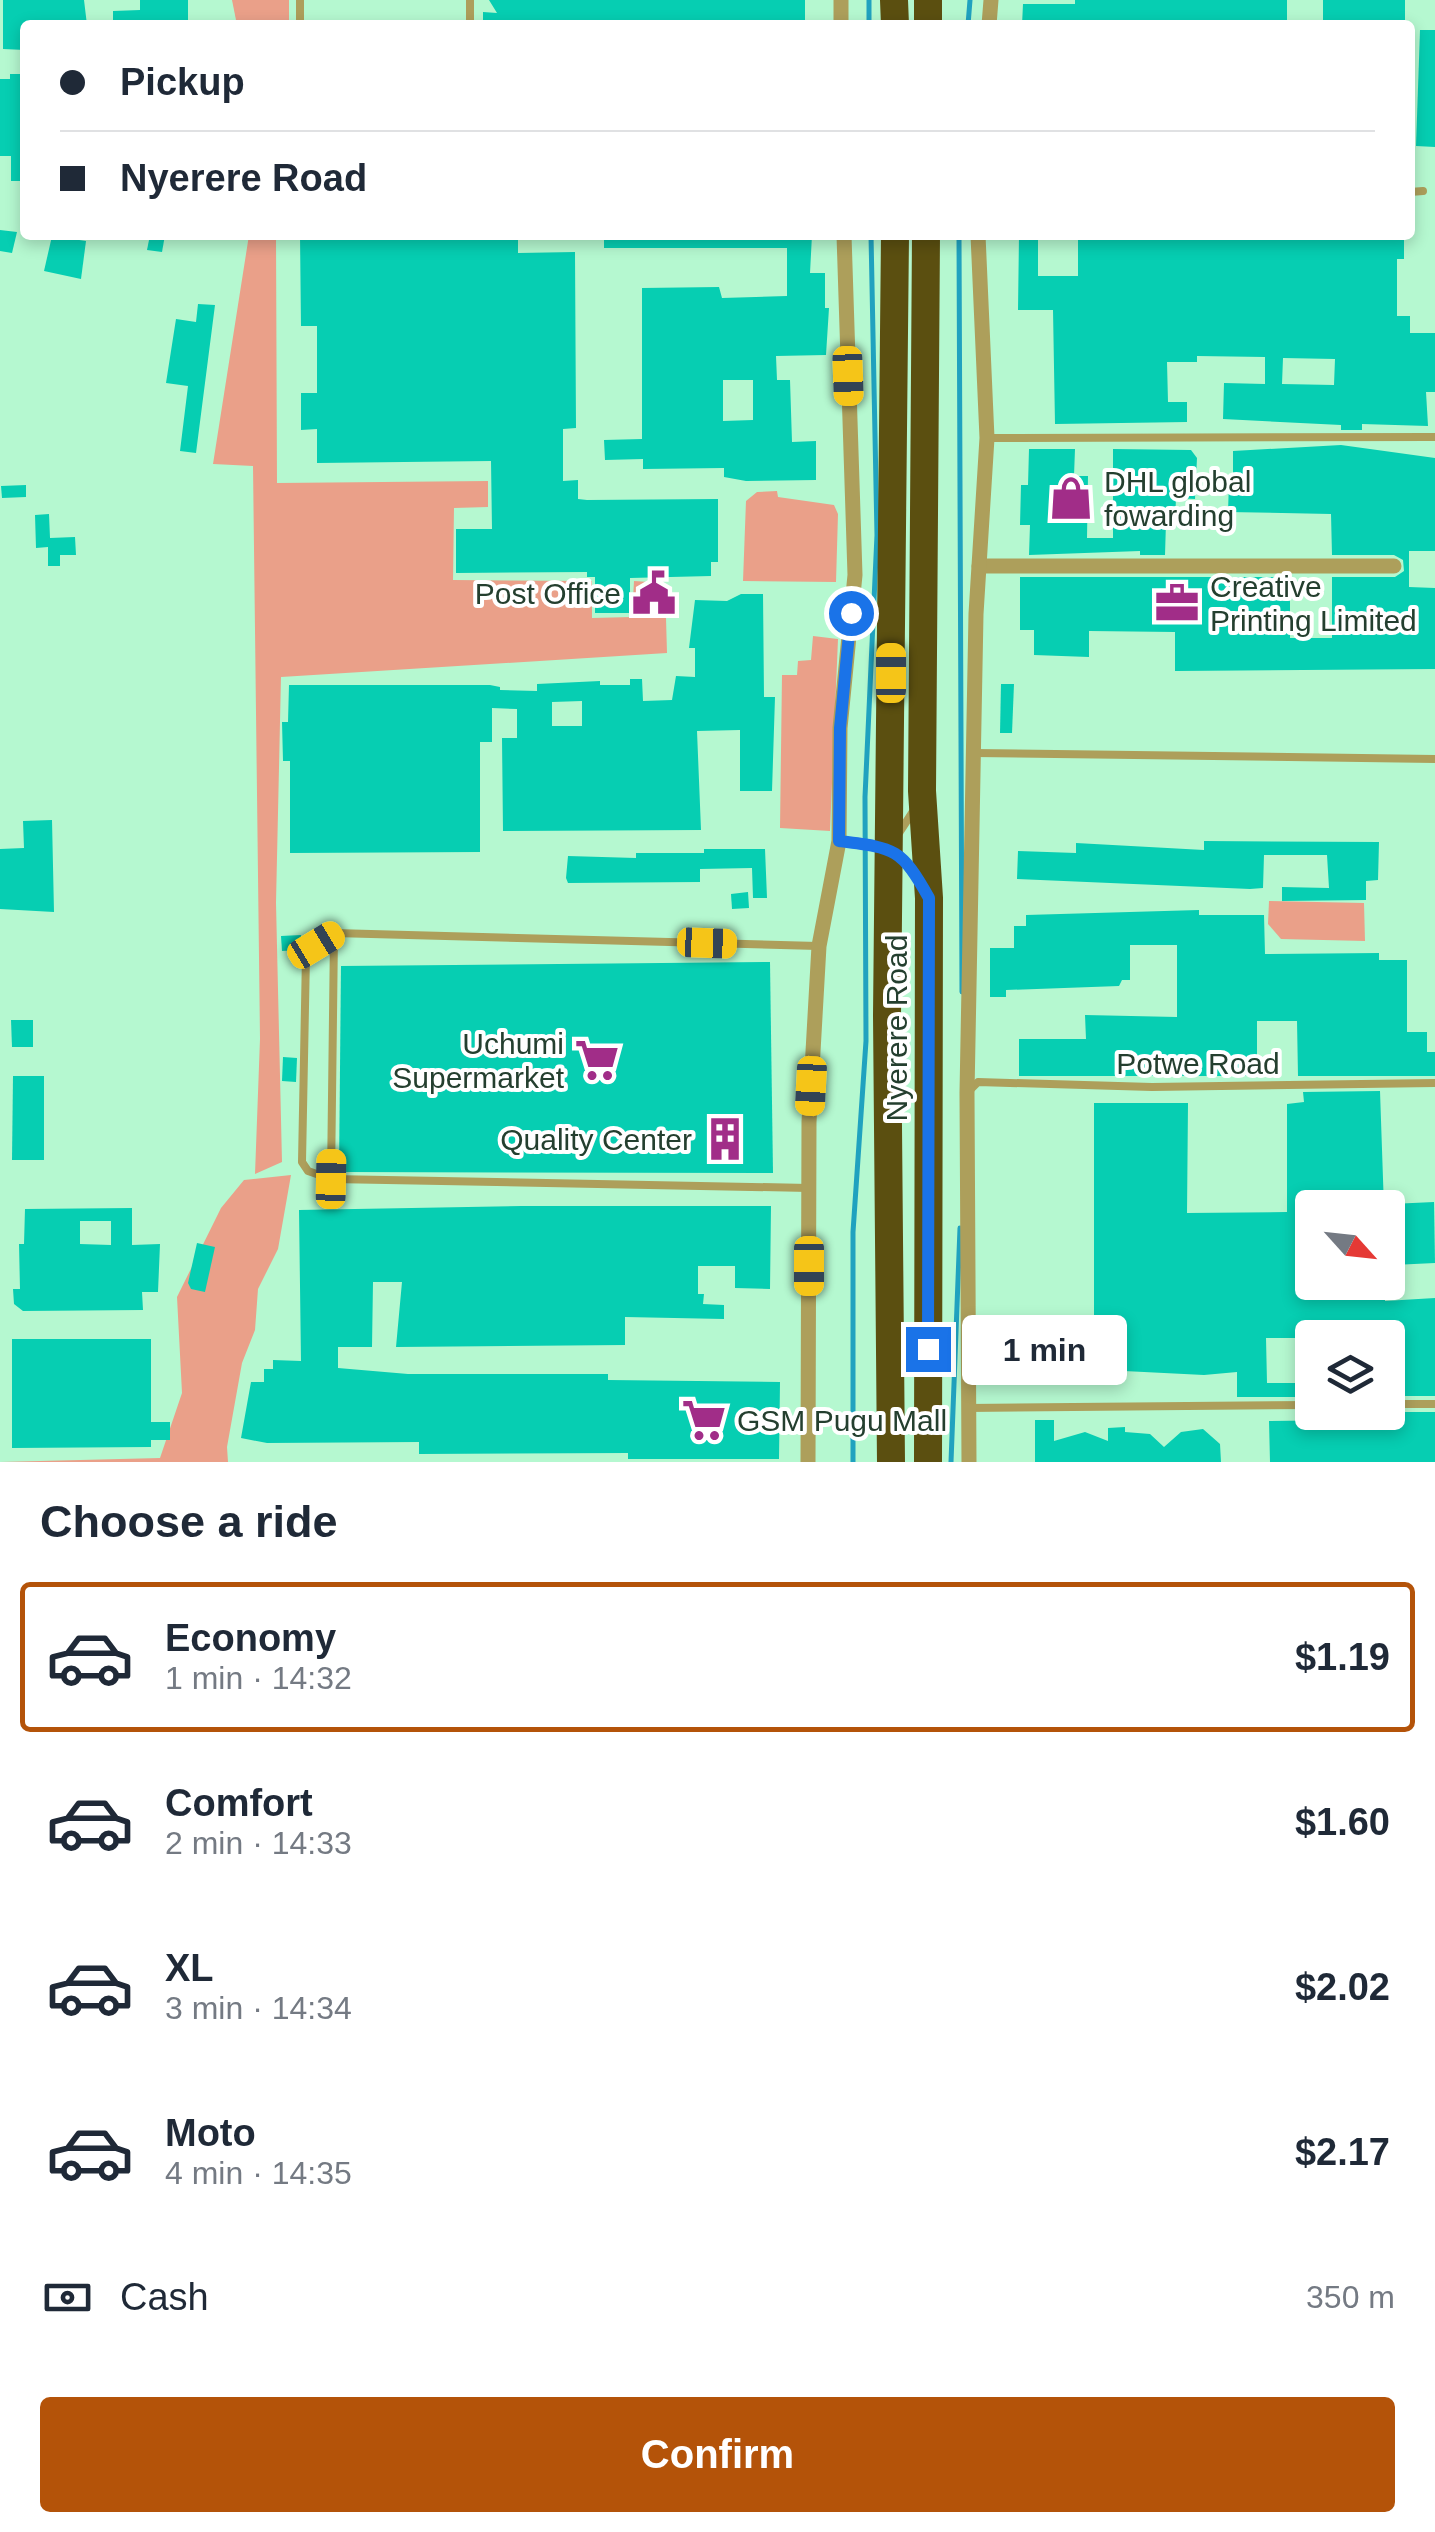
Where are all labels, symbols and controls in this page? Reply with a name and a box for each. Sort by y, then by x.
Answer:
text: Pickup [120,61,245,103]
text: Nyerere Road [120,157,367,199]
car [832,345,864,407]
place label: DHL global fowarding [1104,465,1251,532]
shop icon: DHL global fowarding [1047,474,1095,522]
public building icon: Post Office [630,569,678,617]
place label: Creative Printing Limited [1210,570,1417,637]
place label: Post Office [475,577,621,610]
office icon: Creative Printing Limited [1153,579,1201,627]
route start [829,591,874,636]
car [876,643,906,703]
car [283,917,349,973]
car [676,927,738,959]
street label: Nyerere Road [880,935,913,1121]
place label: Uchumi Supermarket [392,1027,565,1094]
supermarket icon: Uchumi Supermarket [573,1036,621,1084]
street label: Potwe Road [1116,1047,1280,1080]
car [794,1055,828,1117]
building icon: Quality Center [701,1115,749,1163]
place label: Quality Center [500,1123,692,1156]
car [315,1149,347,1209]
north arrow [1295,1190,1405,1300]
map controls [1295,1190,1405,1430]
car [794,1236,824,1296]
callout: 1 min [963,1314,1128,1384]
button: layers [1295,1320,1405,1430]
route end [906,1327,951,1372]
text: 1 min [1003,1332,1086,1368]
supermarket icon: GSM Pugu Mall [680,1396,728,1444]
place label: GSM Pugu Mall [737,1404,947,1437]
text: Choose a ride [40,1496,338,1547]
icon: car [45,1612,135,1702]
text: Economy [165,1617,336,1659]
text: $1.19 [1295,1636,1390,1678]
text: 1 min · 14:32 [165,1660,352,1696]
icon: car [45,1777,135,1867]
text: Comfort [165,1782,313,1824]
text: $1.60 [1295,1801,1390,1843]
text: 2 min · 14:33 [165,1825,352,1861]
icon: car [45,1942,135,2032]
text: XL [165,1947,214,1989]
text: $2.02 [1295,1966,1390,2008]
text: 3 min · 14:34 [165,1990,352,2026]
icon: car [45,2107,135,2197]
text: Moto [165,2112,256,2154]
text: $2.17 [1295,2131,1390,2173]
text: 4 min · 14:35 [165,2155,352,2191]
icon: cash [40,2270,95,2325]
text: Cash [120,2276,209,2318]
text: 350 m [1306,2279,1395,2315]
button: Confirm [40,2397,1395,2512]

